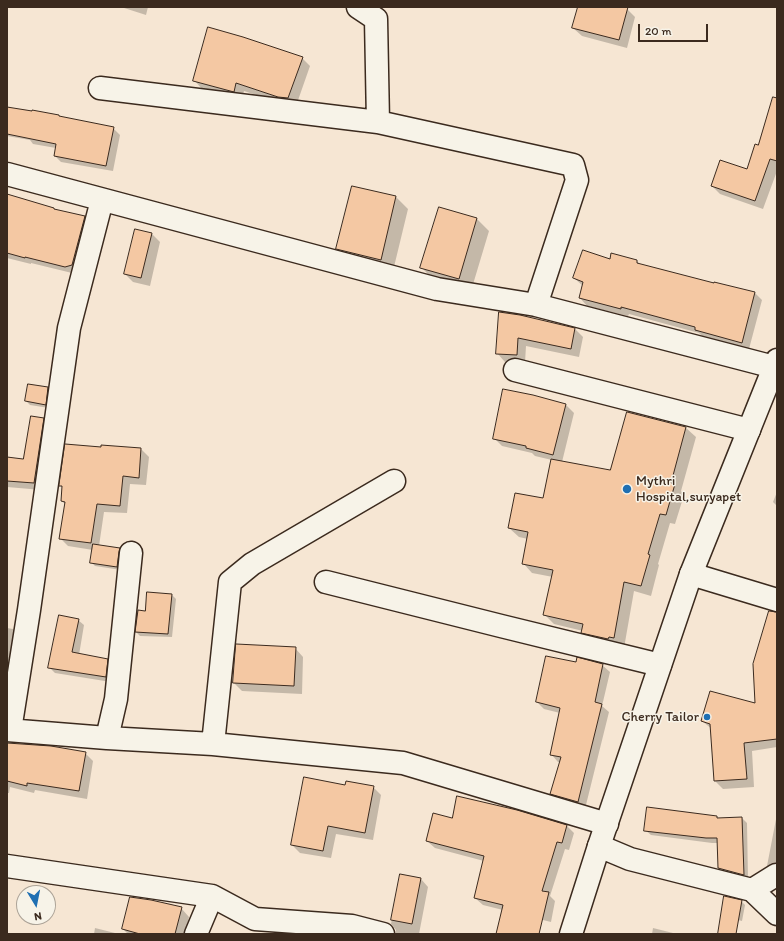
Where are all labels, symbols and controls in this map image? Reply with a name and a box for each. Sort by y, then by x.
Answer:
scale bar [640,16,710,42]
text: 20 m [645,24,672,38]
place label: Mythri Hospital,suryapet [636,473,741,506]
marker: Mythri Hospital,suryapet [621,483,633,495]
place label: Cherry Tailor [622,709,699,725]
marker: Cherry Tailor [702,712,712,722]
north arrow [16,885,56,925]
text: N [33,909,43,923]

